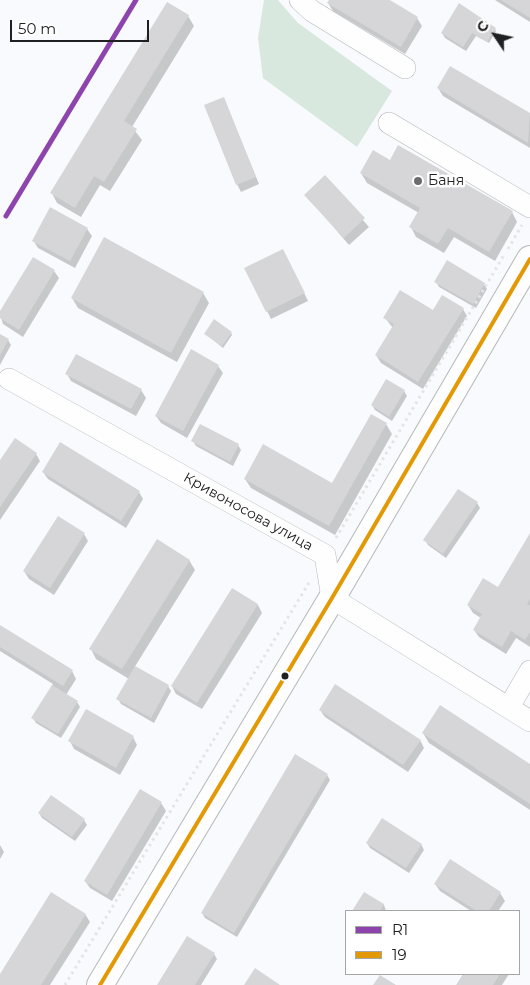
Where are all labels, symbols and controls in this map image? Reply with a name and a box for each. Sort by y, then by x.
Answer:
scale bar [12,10,151,42]
north arrow [470,10,520,60]
text: С [472,17,493,36]
text: 50 m [18,19,56,38]
place label: Баня [428,173,464,189]
marker: Баня [412,175,424,187]
street label: Кривоносова улица [180,469,316,555]
unlabelled marker [280,671,290,681]
legend [345,910,520,975]
text: R1 [392,920,408,939]
text: 19 [392,945,407,964]

